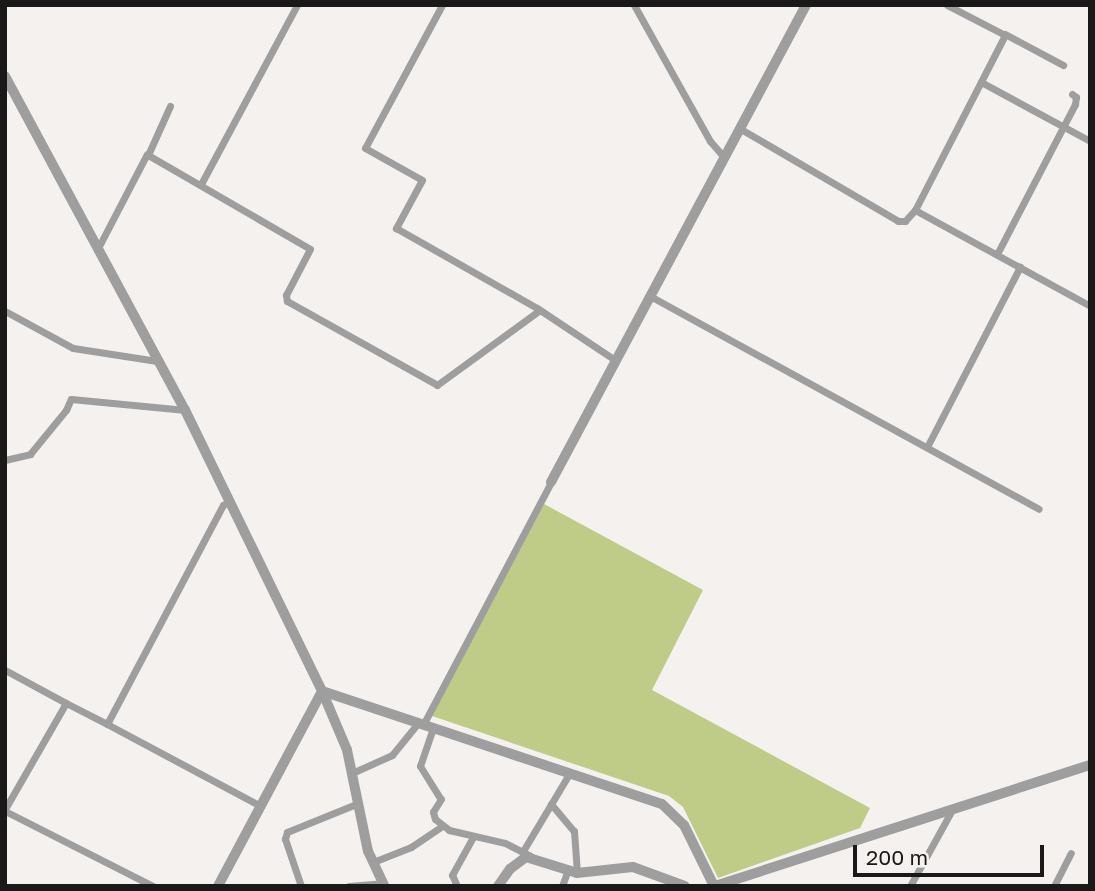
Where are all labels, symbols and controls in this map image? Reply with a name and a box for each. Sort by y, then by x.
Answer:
scale bar [857,832,1048,876]
text: 200 m [866,844,928,870]

